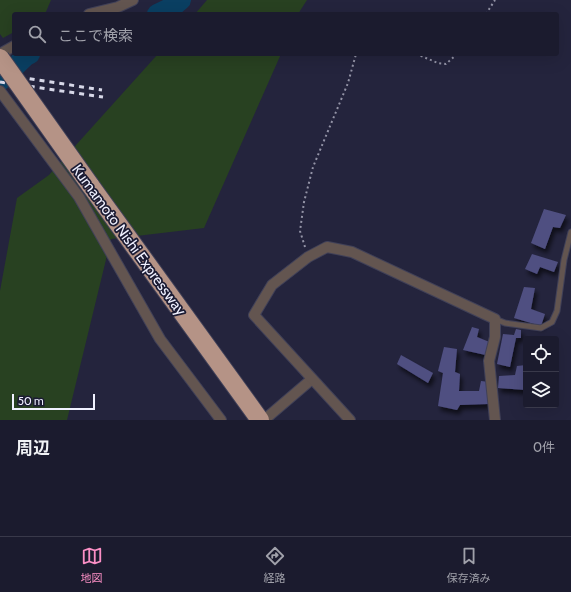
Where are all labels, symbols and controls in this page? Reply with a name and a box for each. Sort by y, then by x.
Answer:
search box [12,12,559,56]
icon: search [26,23,48,45]
text: ここで検索 [58,27,133,45]
street label: Kumamoto Nishi Expressway [68,161,190,319]
map controls [523,336,559,408]
button: locate [523,336,559,372]
button: layers [523,372,559,408]
scale bar [12,392,95,411]
text: 50 m [18,394,44,408]
text: 周辺 [16,438,50,458]
text: 0件 [533,439,555,455]
tab: 地図 [81,545,103,585]
tab: 経路 [264,545,286,585]
tab: 保存済み [447,545,491,585]

